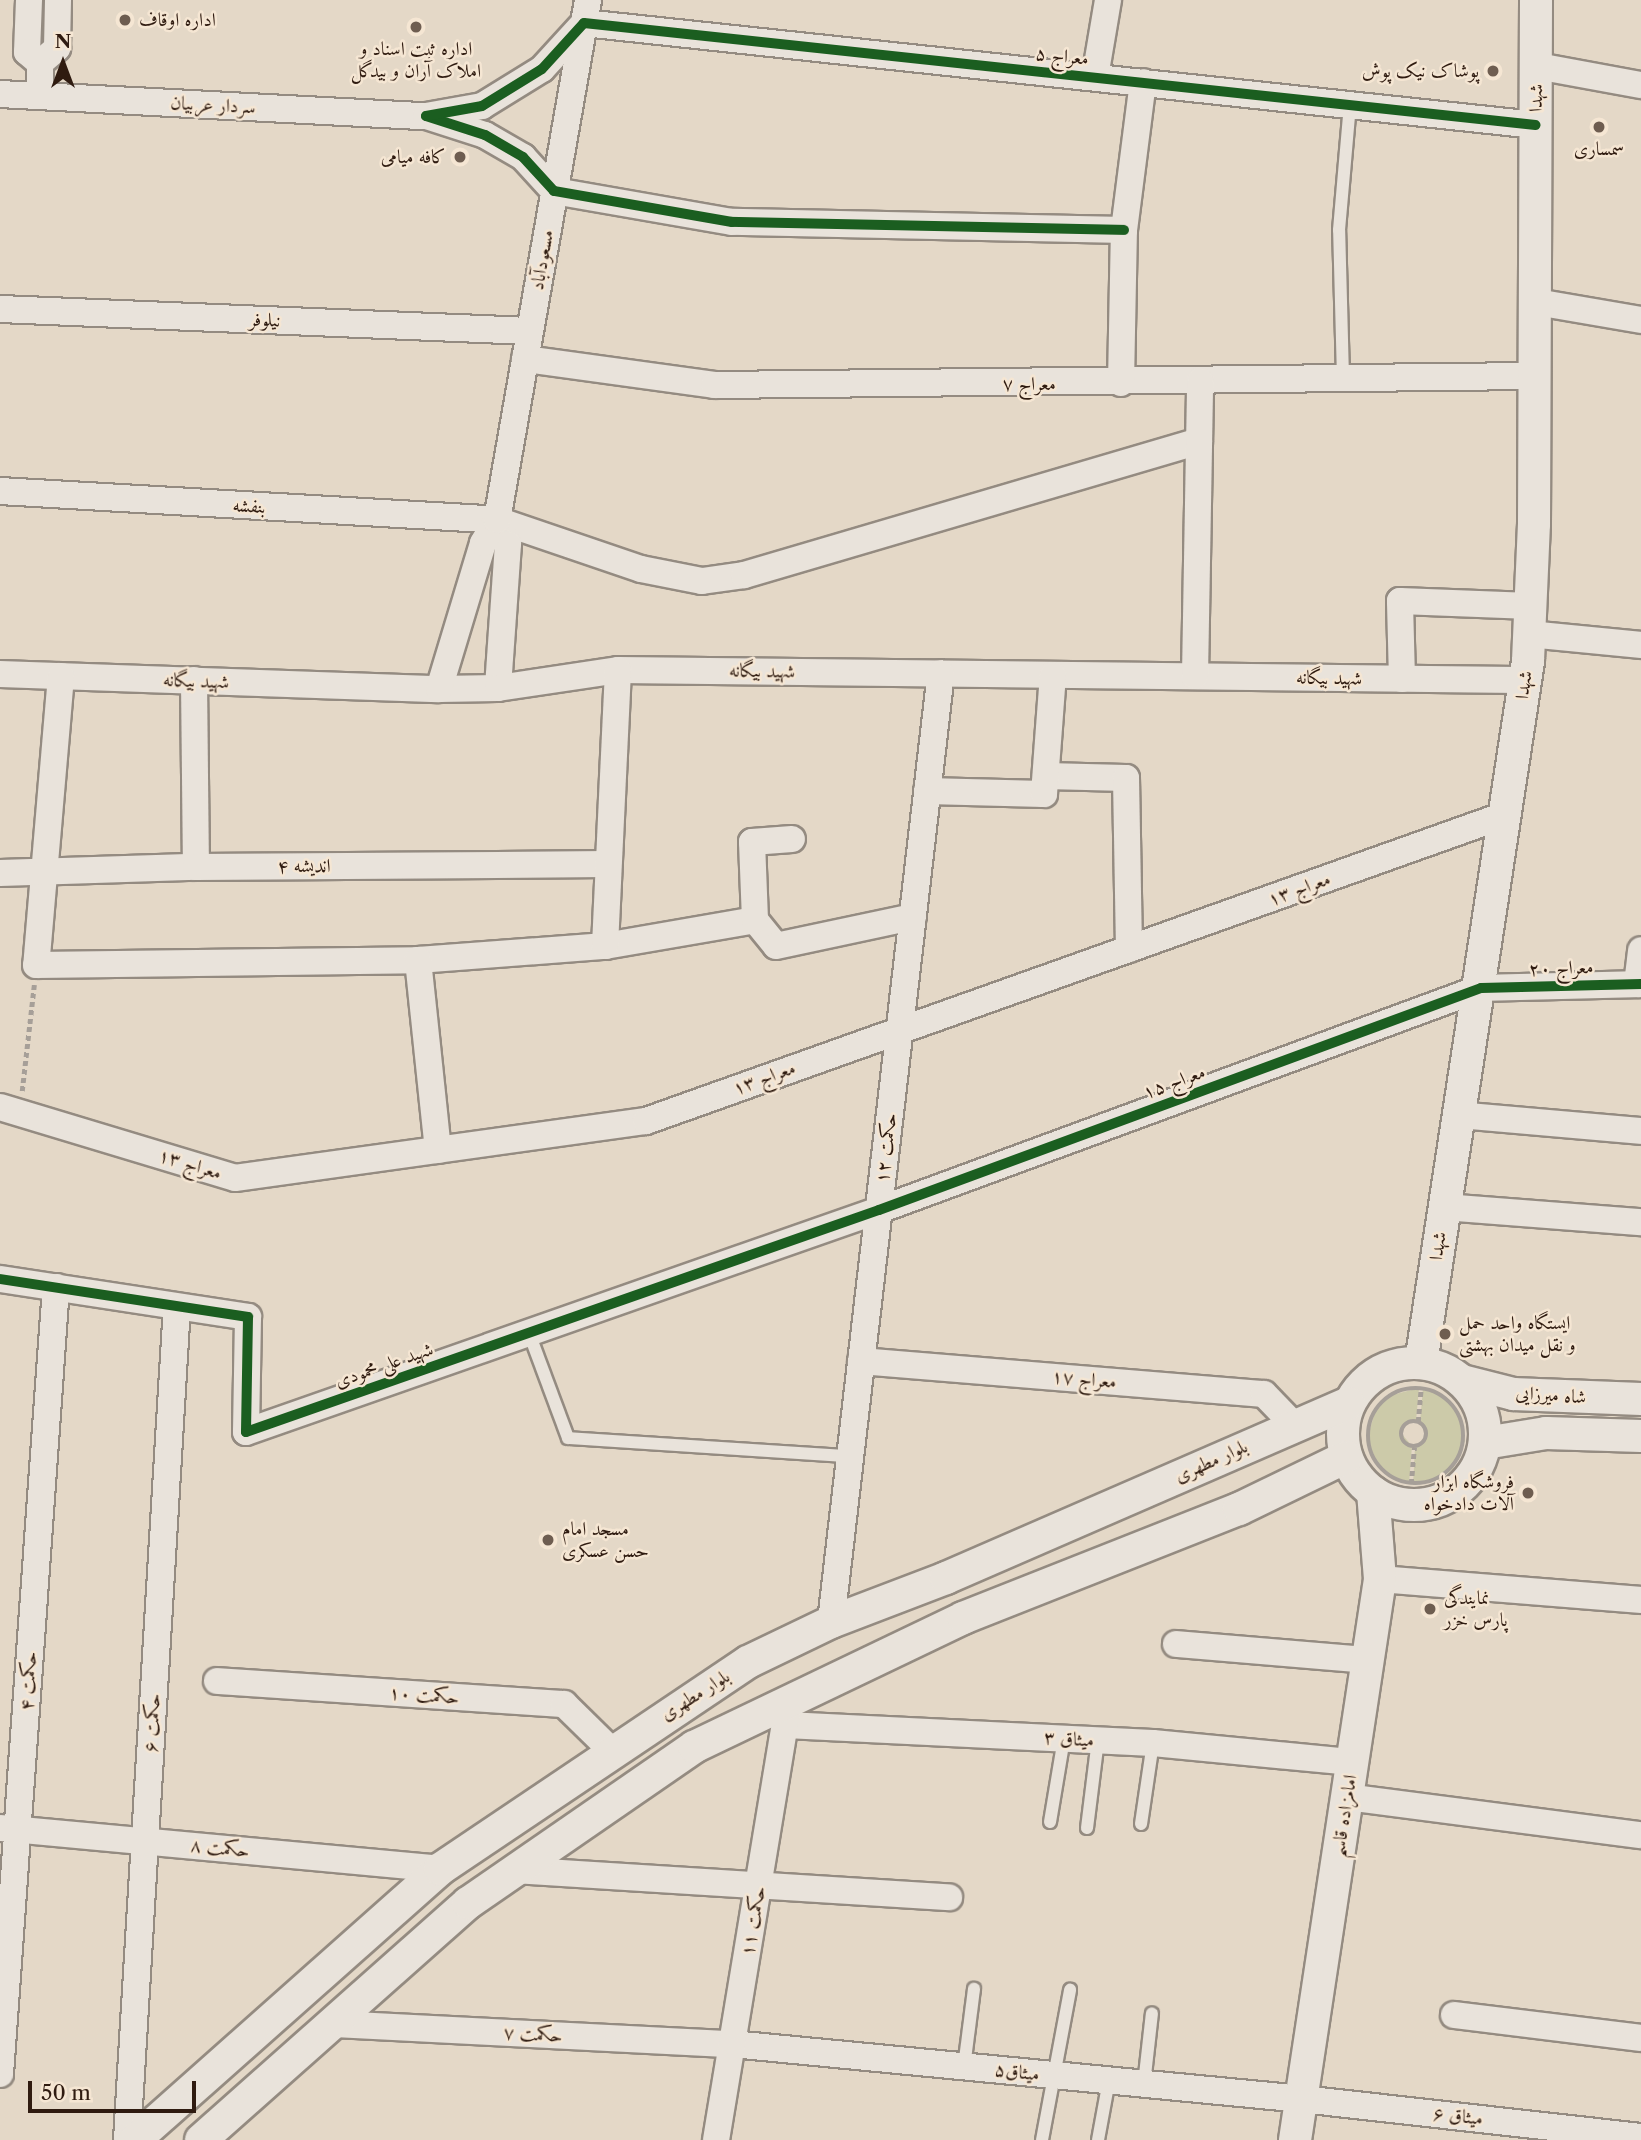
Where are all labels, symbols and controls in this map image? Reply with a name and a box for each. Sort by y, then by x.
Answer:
place label: اداره اوقاف [139,9,216,31]
marker: اداره اوقاف [117,12,133,28]
marker: اداره ثبت اسناد و املاک آران و بیدگل [408,19,424,35]
north arrow [28,28,98,98]
text: N [55,30,71,53]
place label: اداره ثبت اسناد و املاک آران و بیدگل [351,38,481,82]
street label: معراج ۵ [1034,42,1090,70]
place label: پوشاک نیک پوش [1362,60,1479,82]
marker: پوشاک نیک پوش [1485,63,1501,79]
street label: شهدا [1524,84,1548,112]
street label: سردار عربیان [170,91,256,119]
marker: سمساری [1591,119,1607,135]
place label: سمساری [1574,138,1624,160]
place label: کافه میامی [381,146,446,168]
marker: کافه میامی [452,149,468,165]
street label: مسعودآباد [525,228,559,292]
street label: نیلوفر [249,308,281,332]
street label: معراج ۷ [1002,373,1056,395]
street label: بنفشه [232,494,266,518]
street label: شهید بیگانه [729,659,795,683]
street label: شهید بیگانه [1296,666,1362,690]
street label: شهید بیگانه [163,668,229,694]
street label: شهدا [1511,669,1537,701]
street label: اندیشه ۴ [277,855,331,877]
street label: معراج ۱۳ [1265,867,1333,911]
street label: معراج ۲۰ [1528,955,1594,981]
street label: معراج ۱۳ [730,1056,798,1100]
street label: معراج ۱۵ [1140,1060,1208,1104]
street label: حکمت ۱۲ [870,1112,902,1184]
street label: معراج ۱۳ [156,1144,224,1184]
street label: شهدا [1425,1230,1451,1262]
place label: ایستگاه واحد حمل و نقل میدان بهشتی [1459,1312,1575,1356]
marker: ایستگاه واحد حمل و نقل میدان بهشتی [1437,1326,1453,1342]
street label: شهید علی محمودی [332,1338,436,1392]
street label: معراج ۱۷ [1051,1365,1117,1393]
street label: شاه میرزایی [1515,1381,1587,1409]
street label: بلوار مطهری [1171,1435,1251,1487]
place label: فروشگاه ابزار آلات دادخواه [1424,1471,1514,1515]
marker: فروشگاه ابزار آلات دادخواه [1520,1485,1536,1501]
place label: مسجد امام حسن عسکری [562,1518,649,1562]
marker: مسجد امام حسن عسکری [540,1532,556,1548]
place label: نمایندگی پارس خزر [1444,1587,1508,1631]
marker: نمایندگی پارس خزر [1422,1601,1438,1617]
street label: حکمت ۴ [15,1651,41,1711]
street label: بلوار مطهری [656,1665,734,1725]
street label: حکمت ۱۰ [388,1681,460,1709]
street label: حکمت ۶ [139,1693,165,1753]
street label: میثاق ۳ [1043,1726,1095,1752]
street label: امامزاده قاسم [1326,1773,1362,1859]
street label: حکمت ۸ [189,1834,251,1862]
street label: حکمت ۱۱ [736,1884,770,1958]
street label: حکمت ۷ [503,2021,563,2047]
street label: میثاق۵ [993,2058,1041,2086]
scale bar [32,2066,200,2110]
text: 50 m [41,2080,91,2105]
street label: میثاق ۶ [1432,2102,1484,2130]

